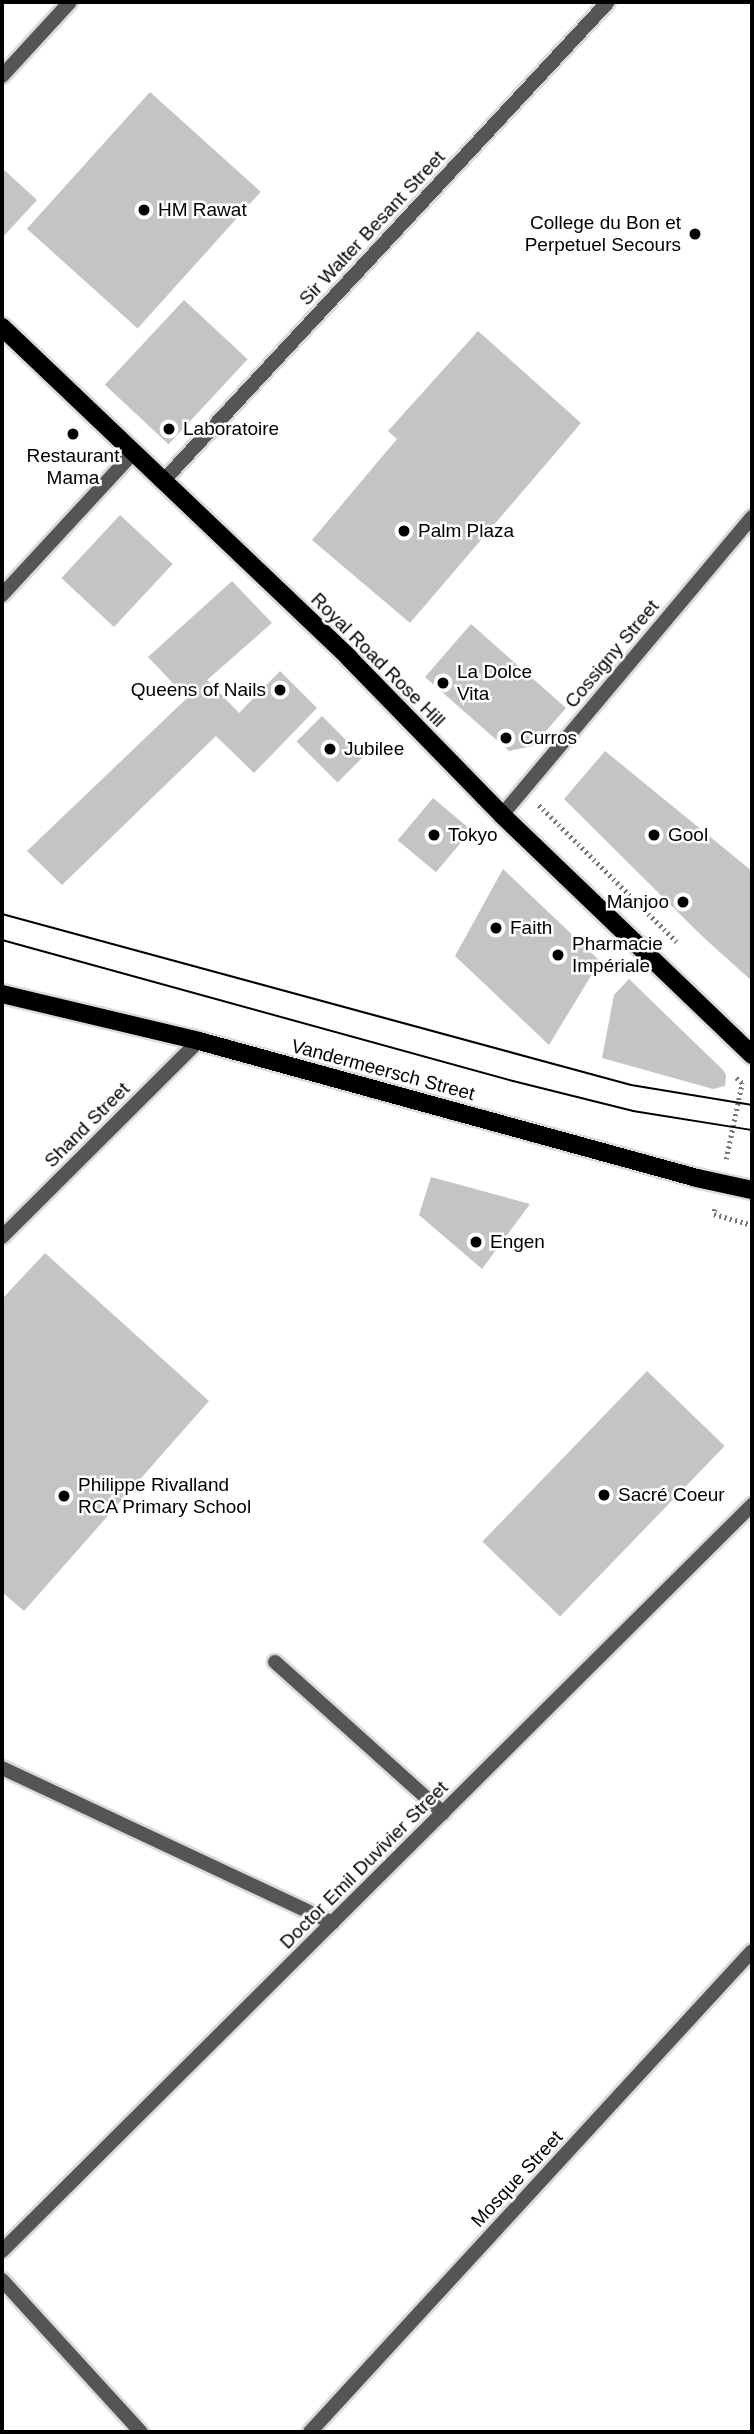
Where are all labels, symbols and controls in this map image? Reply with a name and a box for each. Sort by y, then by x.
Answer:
street label: Sir Walter Besant Street [294,146,450,310]
place label: HM Rawat [158,199,247,221]
marker: HM Rawat [136,202,152,218]
place label: College du Bon et Perpetuel Secours [525,212,681,256]
marker: College du Bon et Perpetuel Secours [687,226,703,242]
place label: Laboratoire [183,418,279,440]
marker: Laboratoire [161,421,177,437]
marker: Restaurant Mama [65,426,81,442]
place label: Restaurant Mama [27,445,119,489]
place label: Palm Plaza [418,520,514,542]
marker: Palm Plaza [396,523,412,539]
street label: Royal Road Rose Hill [306,588,450,732]
street label: Cossigny Street [560,595,664,713]
place label: La Dolce Vita [457,661,532,705]
marker: La Dolce Vita [435,675,451,691]
place label: Queens of Nails [131,679,266,701]
marker: Queens of Nails [272,682,288,698]
place label: Curros [520,727,577,749]
marker: Curros [498,730,514,746]
place label: Jubilee [344,738,404,760]
marker: Jubilee [322,741,338,757]
place label: Tokyo [448,824,498,846]
place label: Gool [668,824,708,846]
marker: Tokyo [426,827,442,843]
marker: Gool [646,827,662,843]
place label: Manjoo [607,891,669,913]
marker: Manjoo [675,894,691,910]
place label: Faith [510,917,552,939]
marker: Faith [488,920,504,936]
place label: Pharmacie Impériale [572,933,663,977]
marker: Pharmacie Impériale [550,947,566,963]
street label: Vandermeersch Street [289,1035,477,1105]
street label: Shand Street [40,1078,134,1172]
place label: Engen [490,1231,545,1253]
marker: Engen [468,1234,484,1250]
place label: Philippe Rivalland RCA Primary School [78,1474,252,1518]
place label: Sacré Coeur [618,1484,725,1506]
marker: Sacré Coeur [596,1487,612,1503]
marker: Philippe Rivalland RCA Primary School [56,1488,72,1504]
street label: Doctor Emil Duvivier Street [275,1776,453,1954]
street label: Mosque Street [467,2126,567,2232]

